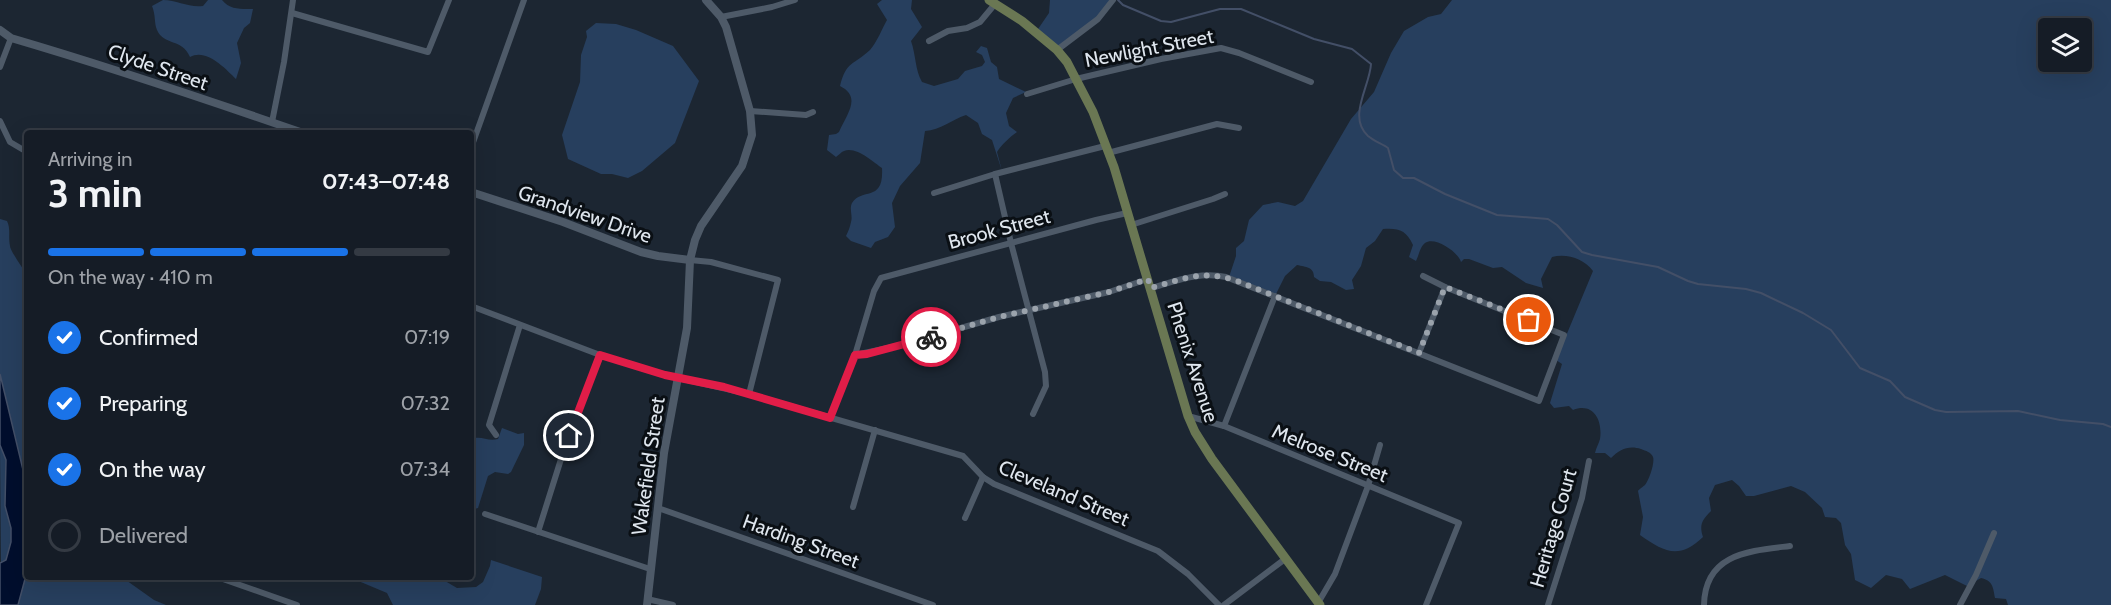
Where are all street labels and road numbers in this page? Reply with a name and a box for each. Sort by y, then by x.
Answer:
street label: Newlight Street [1083,24,1216,72]
street label: Clyde Street [105,39,211,95]
street label: Grandview Drive [515,180,655,248]
street label: Brook Street [945,204,1053,254]
street label: Phenix Avenue [1162,299,1224,425]
street label: Wakefield Street [626,395,670,537]
street label: Melrose Street [1269,419,1391,487]
street label: Cleveland Street [995,455,1133,531]
street label: Heritage Court [1525,466,1581,590]
street label: Harding Street [740,509,863,573]

